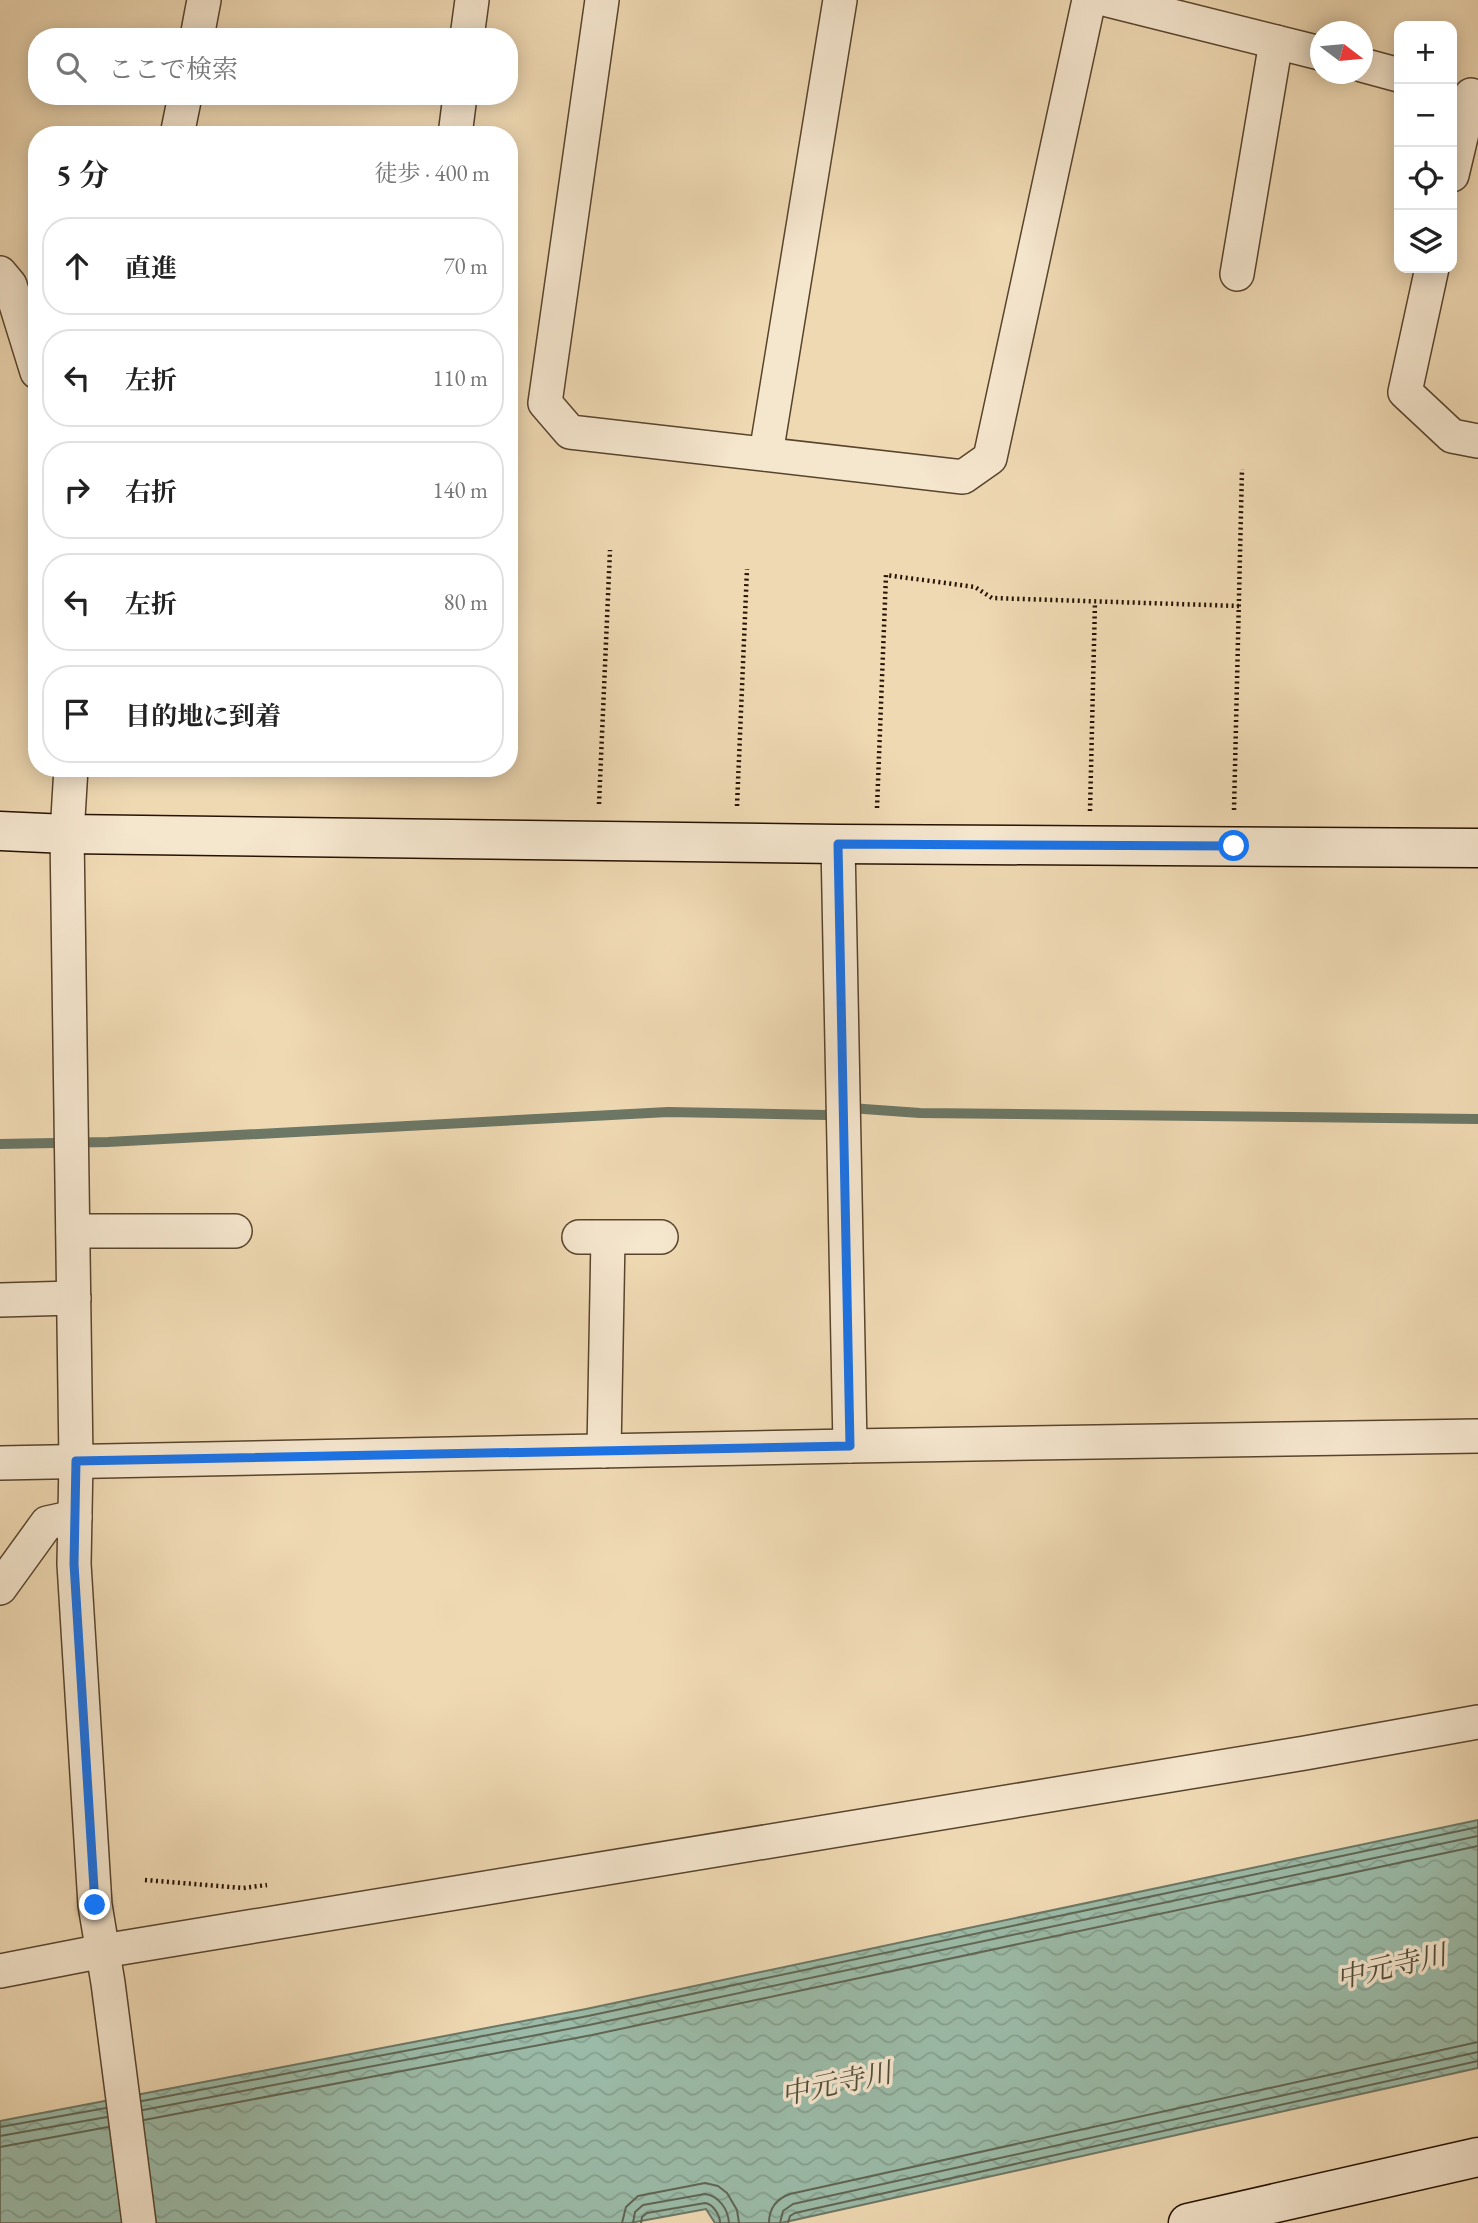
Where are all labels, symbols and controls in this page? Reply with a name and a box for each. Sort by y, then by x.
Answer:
north arrow [1310,21,1373,84]
map controls [1394,21,1457,273]
button: + [1394,21,1457,84]
search box [28,28,518,105]
icon: search [52,48,90,86]
text: ここで検索 [108,52,238,86]
button: − [1394,84,1457,147]
button: locate [1394,147,1457,210]
text: 5 分 [56,155,109,194]
text: 徒歩 · 400 m [375,158,490,188]
button: layers [1394,210,1457,273]
icon: ahead [58,247,96,285]
text: 直進 [125,251,177,285]
text: 70 m [443,251,488,281]
icon: left [58,359,96,397]
text: 左折 [125,363,177,397]
text: 110 m [432,363,488,393]
icon: right [58,471,96,509]
text: 右折 [125,475,177,509]
text: 140 m [432,475,488,505]
icon: left [58,583,96,621]
text: 左折 [125,587,177,621]
text: 80 m [443,587,488,617]
icon: arrive [58,695,96,733]
text: 目的地に到着 [125,699,281,733]
route start [1218,830,1249,861]
route end [79,1889,110,1920]
water label: 中元寺川 [1332,1935,1453,1996]
water label: 中元寺川 [777,2053,897,2112]

